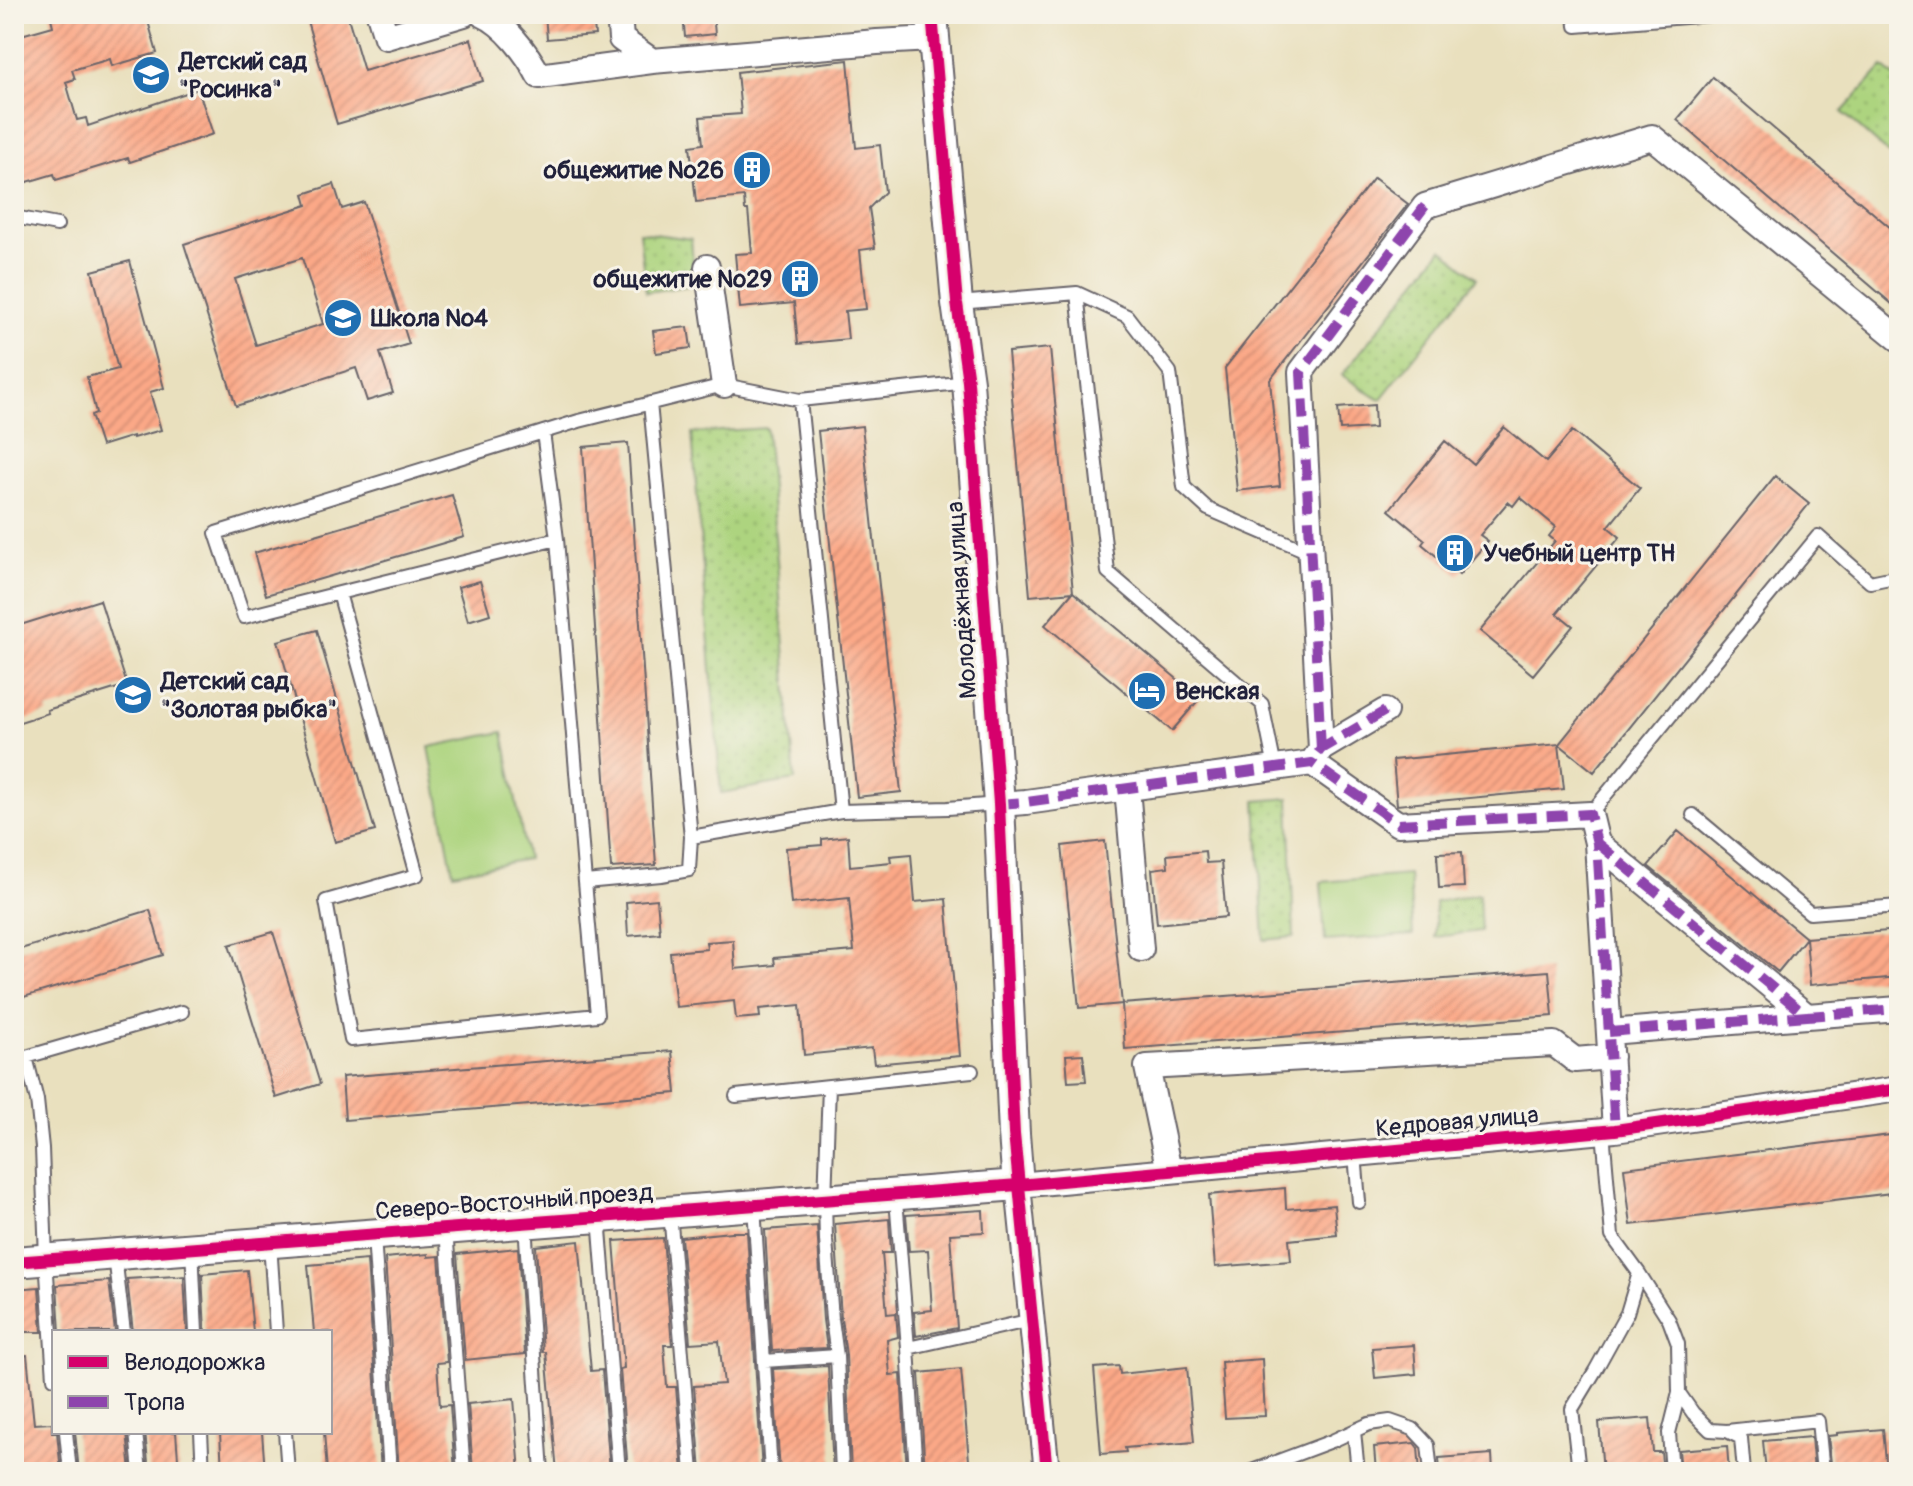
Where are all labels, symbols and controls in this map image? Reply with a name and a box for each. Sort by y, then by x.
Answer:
place label: Детский сад "Росинка" [177,47,308,104]
school or university icon: Детский сад "Росинка" [130,54,172,96]
building icon: общежитие №26 [731,149,773,191]
place label: общежитие №26 [543,156,724,185]
building icon: общежитие №29 [779,258,821,300]
place label: общежитие №29 [592,265,772,294]
school or university icon: Школа №4 [322,297,364,339]
place label: Школа №4 [370,304,488,333]
street label: Молодёжная улица [941,500,983,700]
building icon: Учебный центр ТН [1434,532,1476,574]
place label: Учебный центр ТН [1483,539,1675,568]
place label: Детский сад "Золотая рыбка" [159,667,337,724]
hotel icon: Венская [1126,670,1168,712]
school or university icon: Детский сад "Золотая рыбка" [112,674,154,716]
place label: Венская [1175,677,1259,706]
street label: Кедровая улица [1374,1100,1540,1144]
street label: Северо-Восточный проезд [374,1178,654,1226]
legend [52,1330,332,1434]
text: Велодорожка [124,1348,265,1377]
text: Тропа [124,1388,185,1417]

